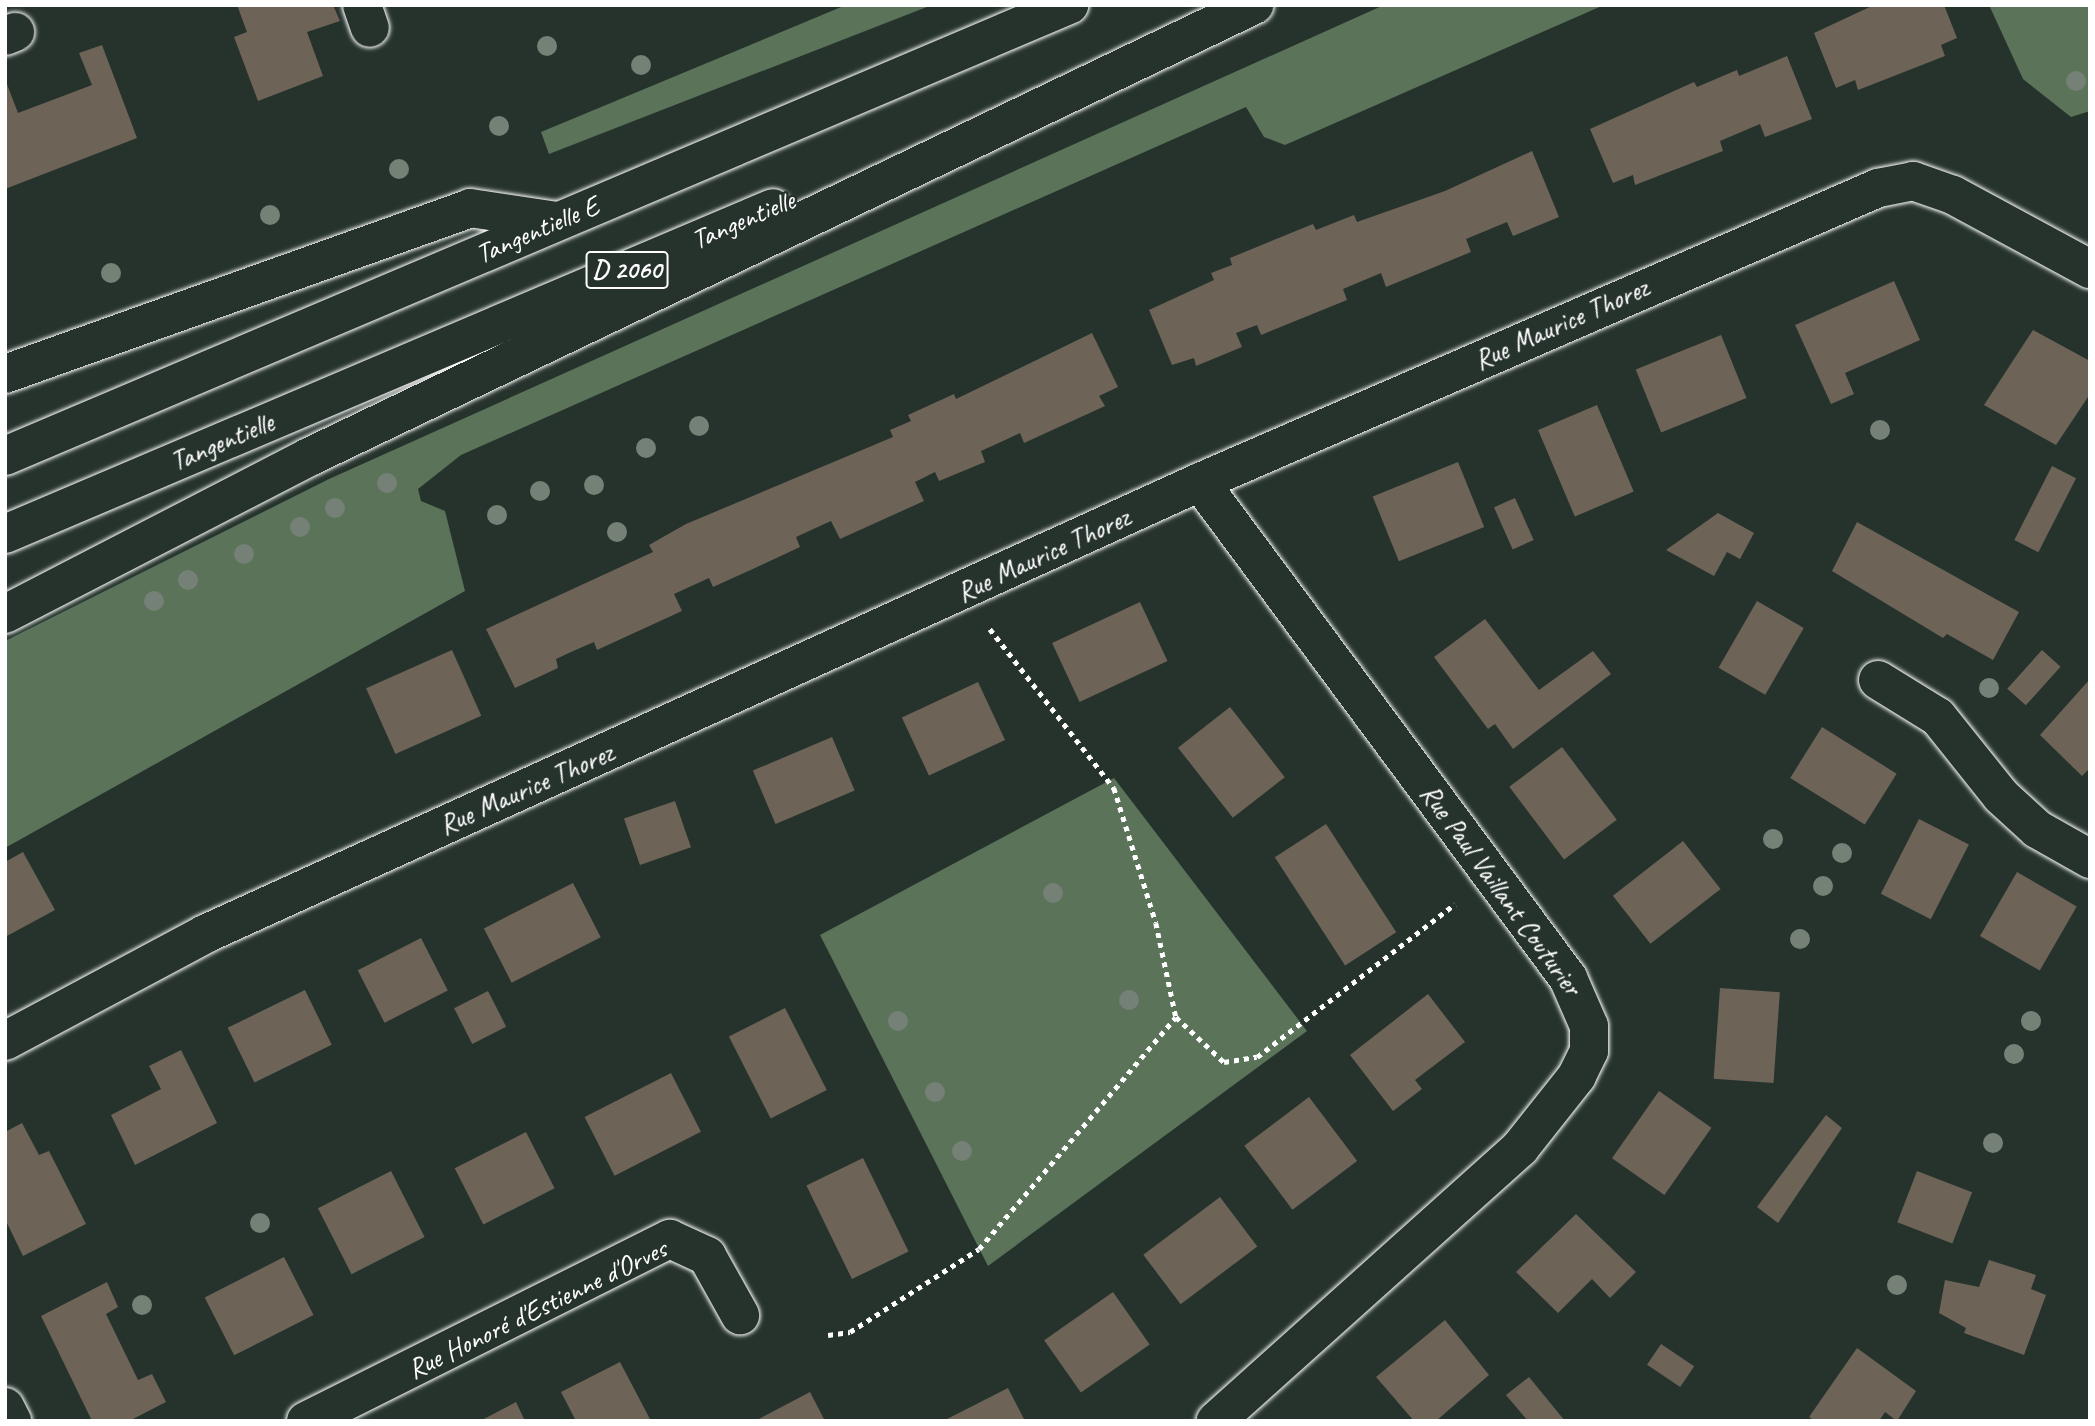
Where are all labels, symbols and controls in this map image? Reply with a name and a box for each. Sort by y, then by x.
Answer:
street label: Tangentielle [686,183,800,257]
street label: Tangentielle E [470,189,604,271]
road number: D 2060 [585,247,669,292]
street label: Rue Maurice Thorez [1468,270,1654,378]
street label: Tangentielle [165,405,279,479]
street label: Rue Maurice Thorez [950,500,1136,610]
street label: Rue Maurice Thorez [433,735,619,843]
street label: Rue Paul Vaillant Couturier [1413,778,1589,1002]
street label: Rue Honoré d'Estienne d'Orves [402,1232,672,1386]

